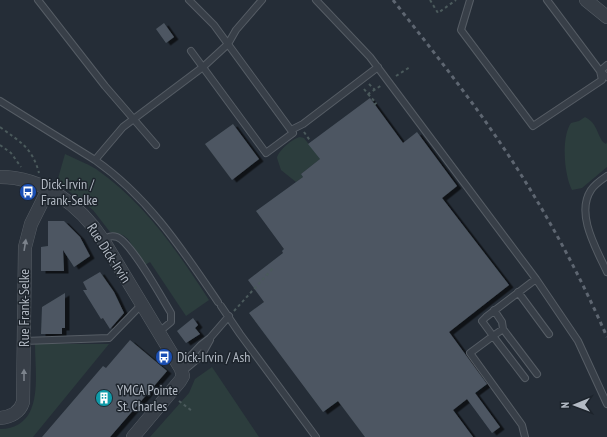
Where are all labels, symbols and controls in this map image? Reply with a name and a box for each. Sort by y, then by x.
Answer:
place label: Dick-Irvin / Frank-Selke [41,175,98,209]
bus stop icon: Dick-Irvin / Frank-Selke [18,182,38,202]
street label: Rue Dick-Irvin [83,220,135,286]
one-way arrow [22,239,28,251]
street label: Rue Frank-Selke [15,269,33,347]
bus stop icon: Dick-Irvin / Ash [154,347,174,367]
place label: Dick-Irvin / Ash [177,348,250,366]
one-way arrow [21,368,27,381]
place label: YMCA Pointe St. Charles [117,381,178,415]
north arrow [555,385,595,425]
building icon: YMCA Pointe St. Charles [94,388,114,408]
text: N [558,402,572,408]

